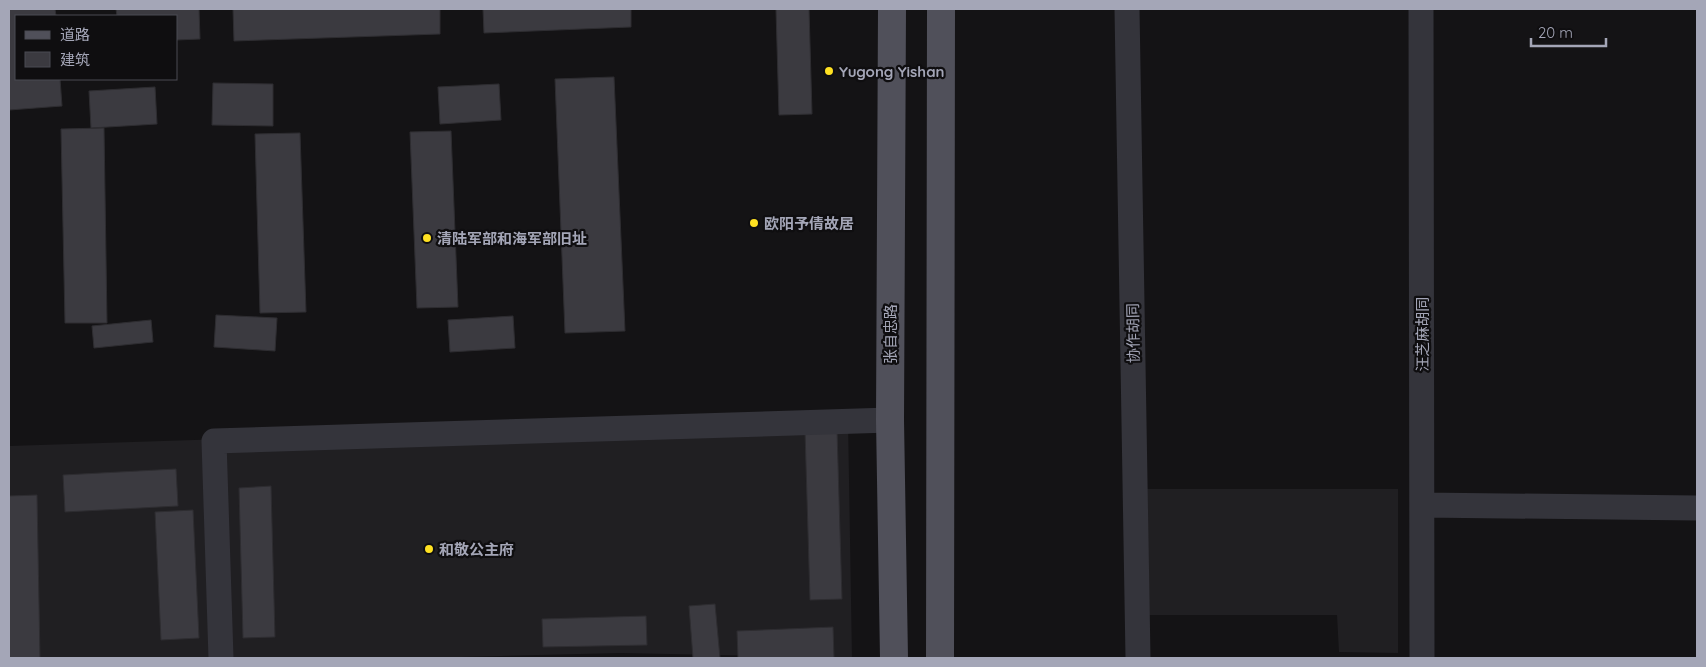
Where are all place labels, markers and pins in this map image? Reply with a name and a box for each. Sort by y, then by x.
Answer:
place label: Yugong Yishan [839,62,945,81]
marker: Yugong Yishan [823,65,835,77]
place label: 欧阳予倩故居 [764,214,854,233]
marker: 欧阳予倩故居 [748,217,760,229]
place label: 清陆军部和海军部旧址 [437,229,587,248]
marker: 清陆军部和海军部旧址 [421,232,433,244]
place label: 和敬公主府 [439,540,514,559]
marker: 和敬公主府 [423,543,435,555]

